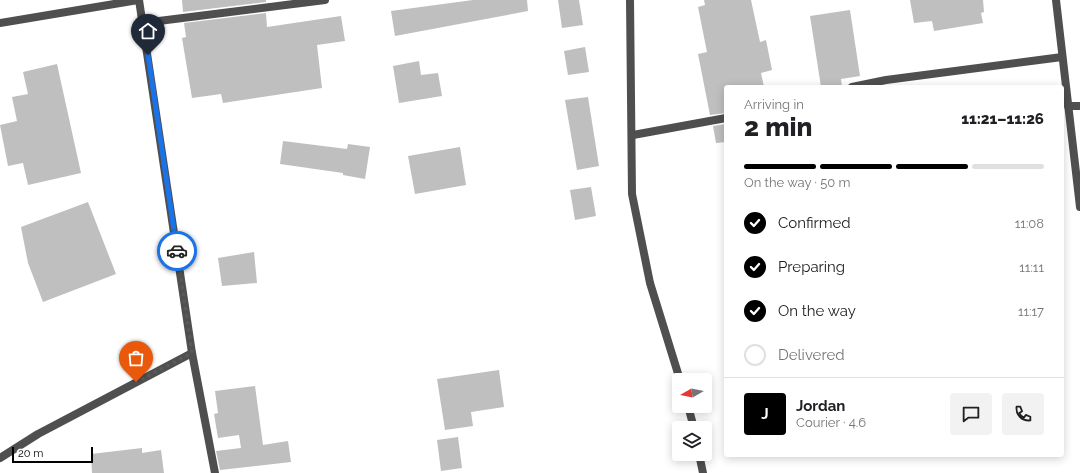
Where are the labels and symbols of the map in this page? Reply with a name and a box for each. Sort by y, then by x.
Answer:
pin [131,14,165,55]
courier [157,231,197,271]
pin [119,341,153,382]
north arrow [672,373,712,413]
scale bar [12,445,93,464]

